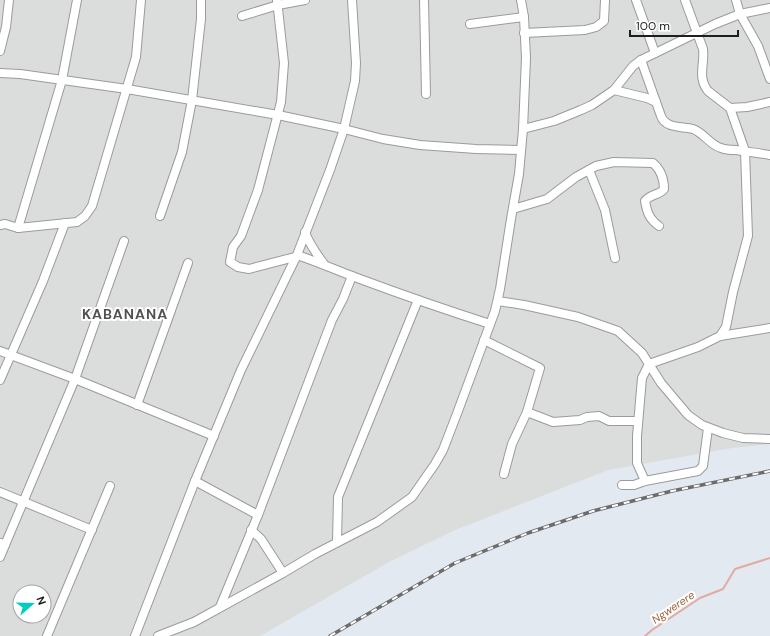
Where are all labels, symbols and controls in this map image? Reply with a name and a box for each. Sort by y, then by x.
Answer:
scale bar [630,12,738,38]
text: 100 m [636,18,670,34]
district label: KABANANA [82,305,168,323]
north arrow [12,584,52,624]
water label: Ngwerere [649,588,697,626]
text: N [33,594,49,607]

